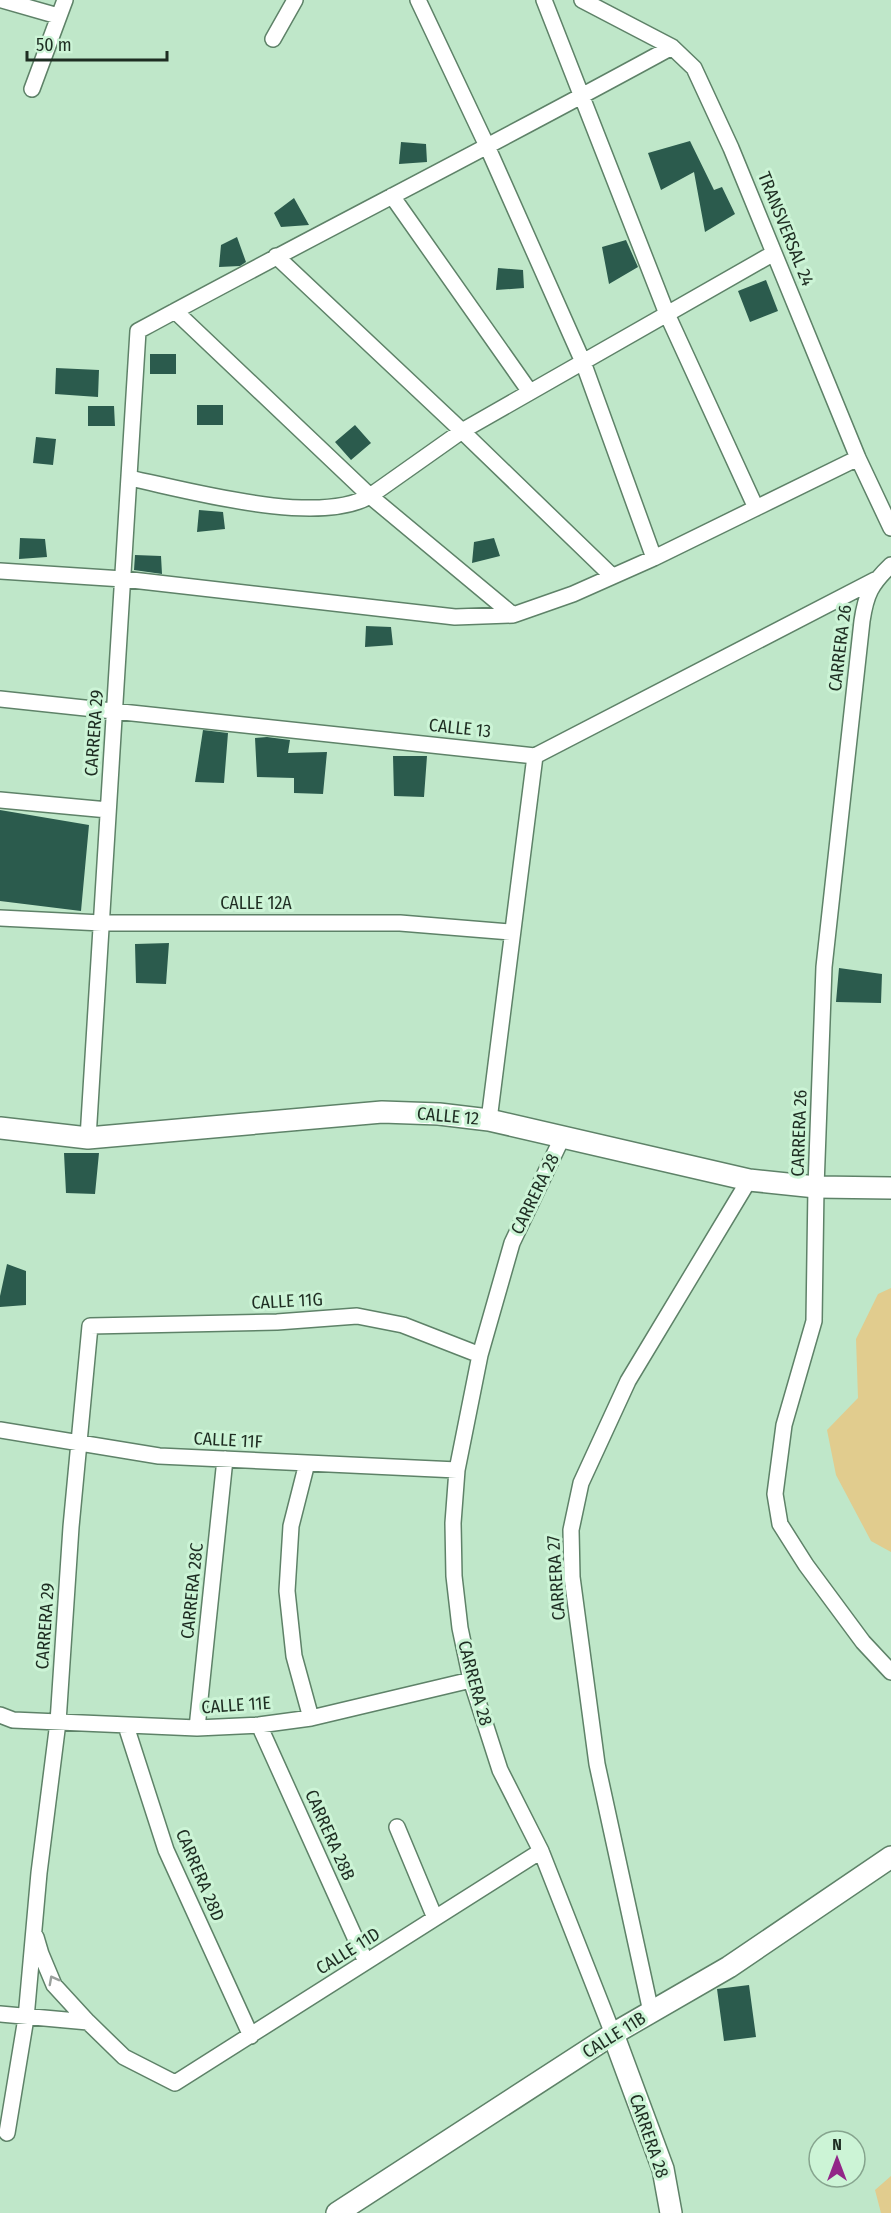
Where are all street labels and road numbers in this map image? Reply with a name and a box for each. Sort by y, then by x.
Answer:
street label: TRANSVERSAL 24 [753,169,819,290]
street label: CARRERA 26 [824,603,856,693]
street label: CARRERA 29 [80,689,108,777]
street label: CALLE 13 [428,714,492,742]
street label: CALLE 12A [220,892,292,914]
street label: CARRERA 26 [786,1089,812,1177]
street label: CALLE 12 [416,1102,480,1130]
street label: CARRERA 28 [506,1150,564,1238]
street label: CALLE 11G [251,1288,323,1314]
street label: CALLE 11F [193,1427,263,1453]
street label: CARRERA 27 [542,1535,570,1621]
street label: CARRERA 28C [176,1542,208,1640]
street label: CARRERA 29 [31,1582,59,1670]
street label: CARRERA 28 [453,1638,497,1728]
street label: CALLE 11E [201,1692,271,1718]
street label: CARRERA 28B [300,1786,360,1884]
street label: CARRERA 28D [171,1826,229,1924]
street label: CALLE 11D [312,1923,384,1979]
street label: CALLE 11B [578,2007,650,2063]
street label: CARRERA 28 [624,2091,674,2181]

